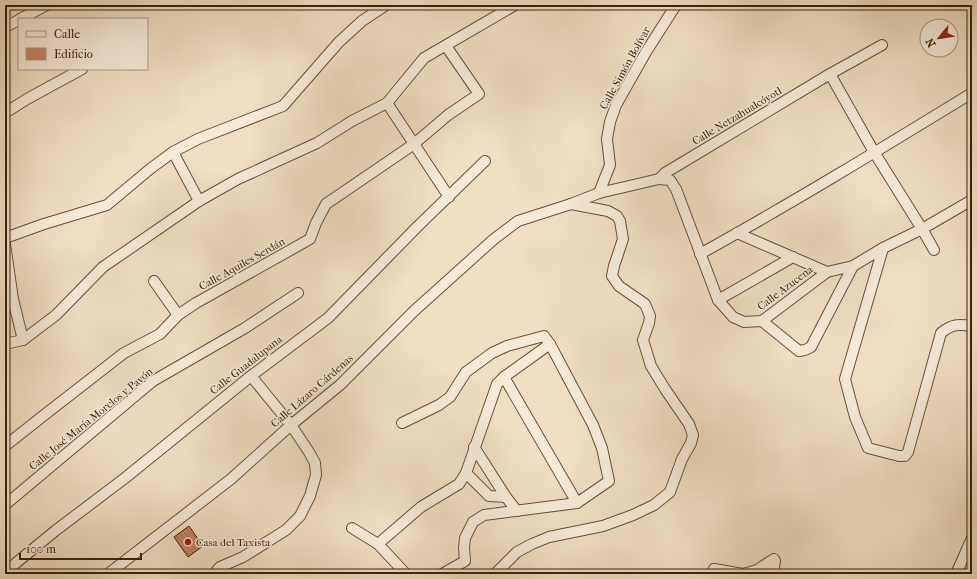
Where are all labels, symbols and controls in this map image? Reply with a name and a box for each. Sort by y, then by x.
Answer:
legend [18,18,148,70]
north arrow [919,18,959,58]
street label: Calle Simón Bolívar [597,24,653,112]
text: Calle [54,27,80,41]
text: N [923,35,938,50]
text: Edificio [54,47,93,61]
street label: Calle Netzahualcóyotl [690,84,784,148]
street label: Calle Aquiles Serdán [197,235,288,293]
street label: Calle Azucena [755,262,816,313]
street label: Calle Guadalupana [207,332,285,397]
street label: Calle Lázaro Cárdenas [268,352,356,430]
street label: Calle José María Morelos y Pavón [27,365,156,473]
scale bar [20,535,141,561]
place label: Casa del Taxista [196,536,271,549]
marker: Casa del Taxista [183,537,193,547]
text: 100 m [26,542,56,556]

